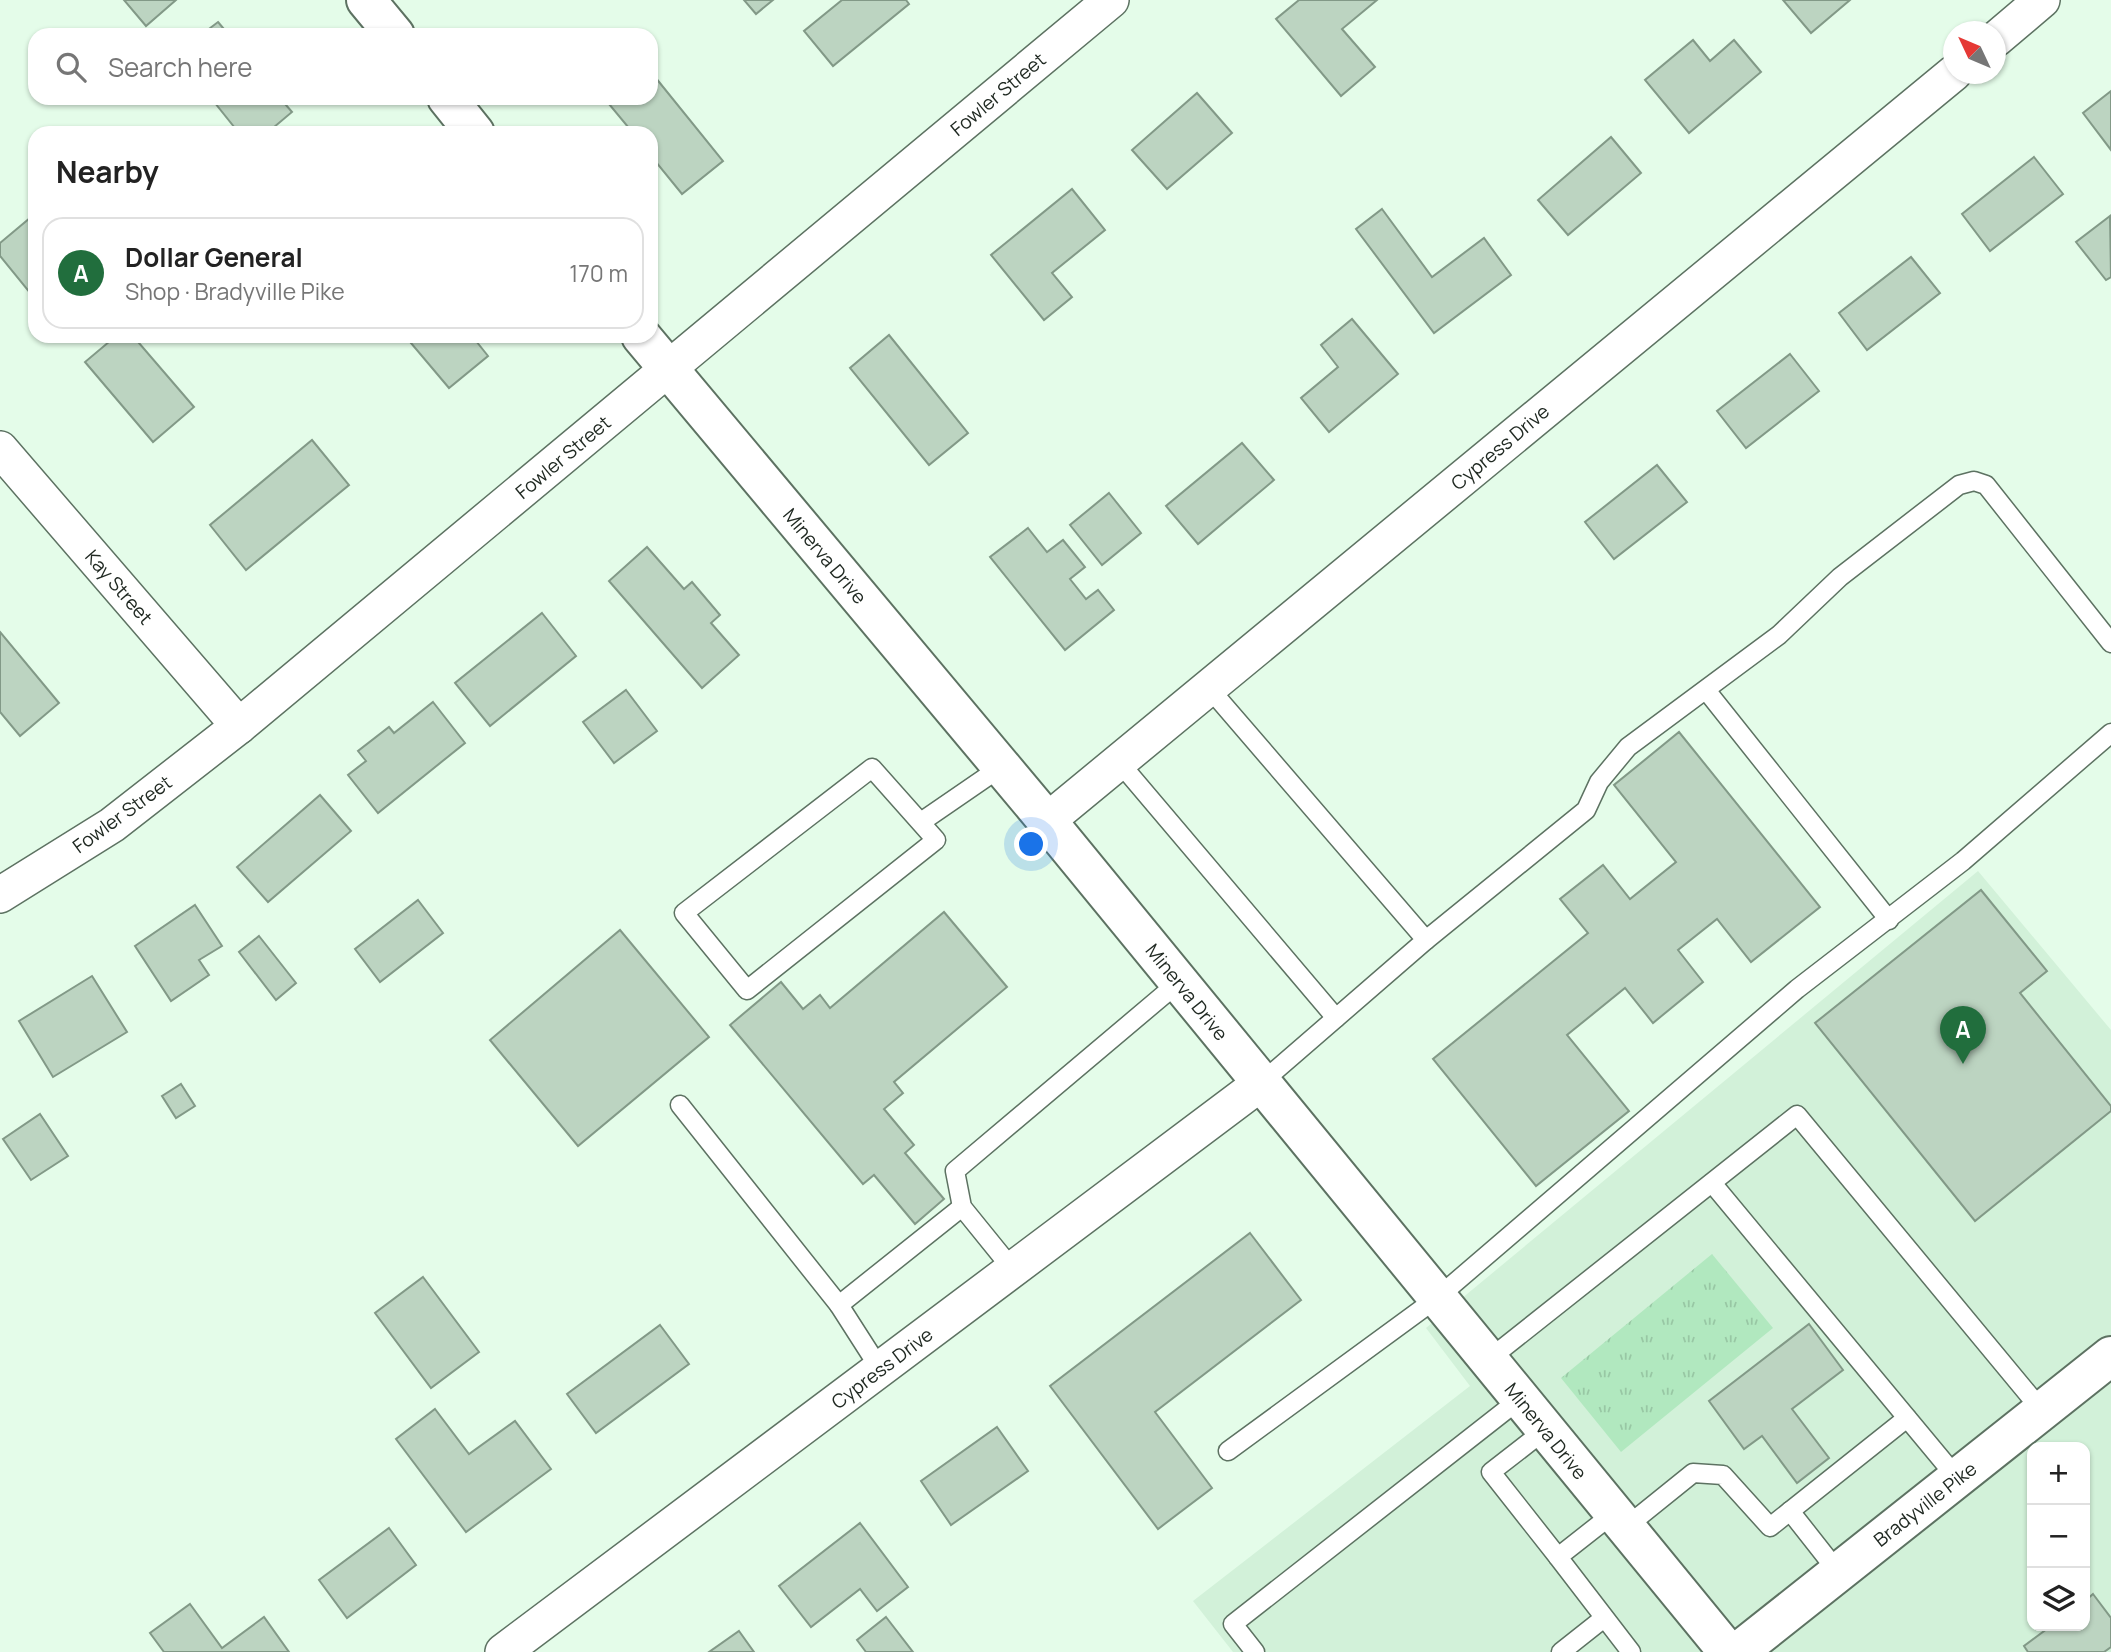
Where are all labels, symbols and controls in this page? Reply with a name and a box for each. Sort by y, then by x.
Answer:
north arrow [1943,21,2006,84]
search box [28,28,658,105]
street label: Fowler Street [945,47,1051,141]
icon: search [52,48,90,86]
text: Search here [108,49,253,85]
text: Nearby [56,151,159,192]
text: Dollar General [125,239,303,275]
text: A [73,257,89,289]
text: 170 m [569,257,628,289]
text: Shop · Bradyville Pike [125,275,345,307]
street label: Cypress Drive [1445,398,1555,496]
street label: Fowler Street [510,410,616,504]
street label: Minerva Drive [777,503,873,609]
street label: Kay Street [79,544,159,630]
street label: Fowler Street [67,769,177,859]
your location [1014,827,1048,861]
street label: Minerva Drive [1140,938,1234,1046]
pin: A [1940,1006,1986,1064]
street label: Cypress Drive [826,1321,938,1415]
street label: Minerva Drive [1499,1377,1593,1485]
map controls [2027,1442,2090,1631]
button: + [2027,1442,2090,1505]
street label: Bradyville Pike [1868,1456,1982,1552]
button: − [2027,1505,2090,1568]
button: layers [2027,1568,2090,1631]

